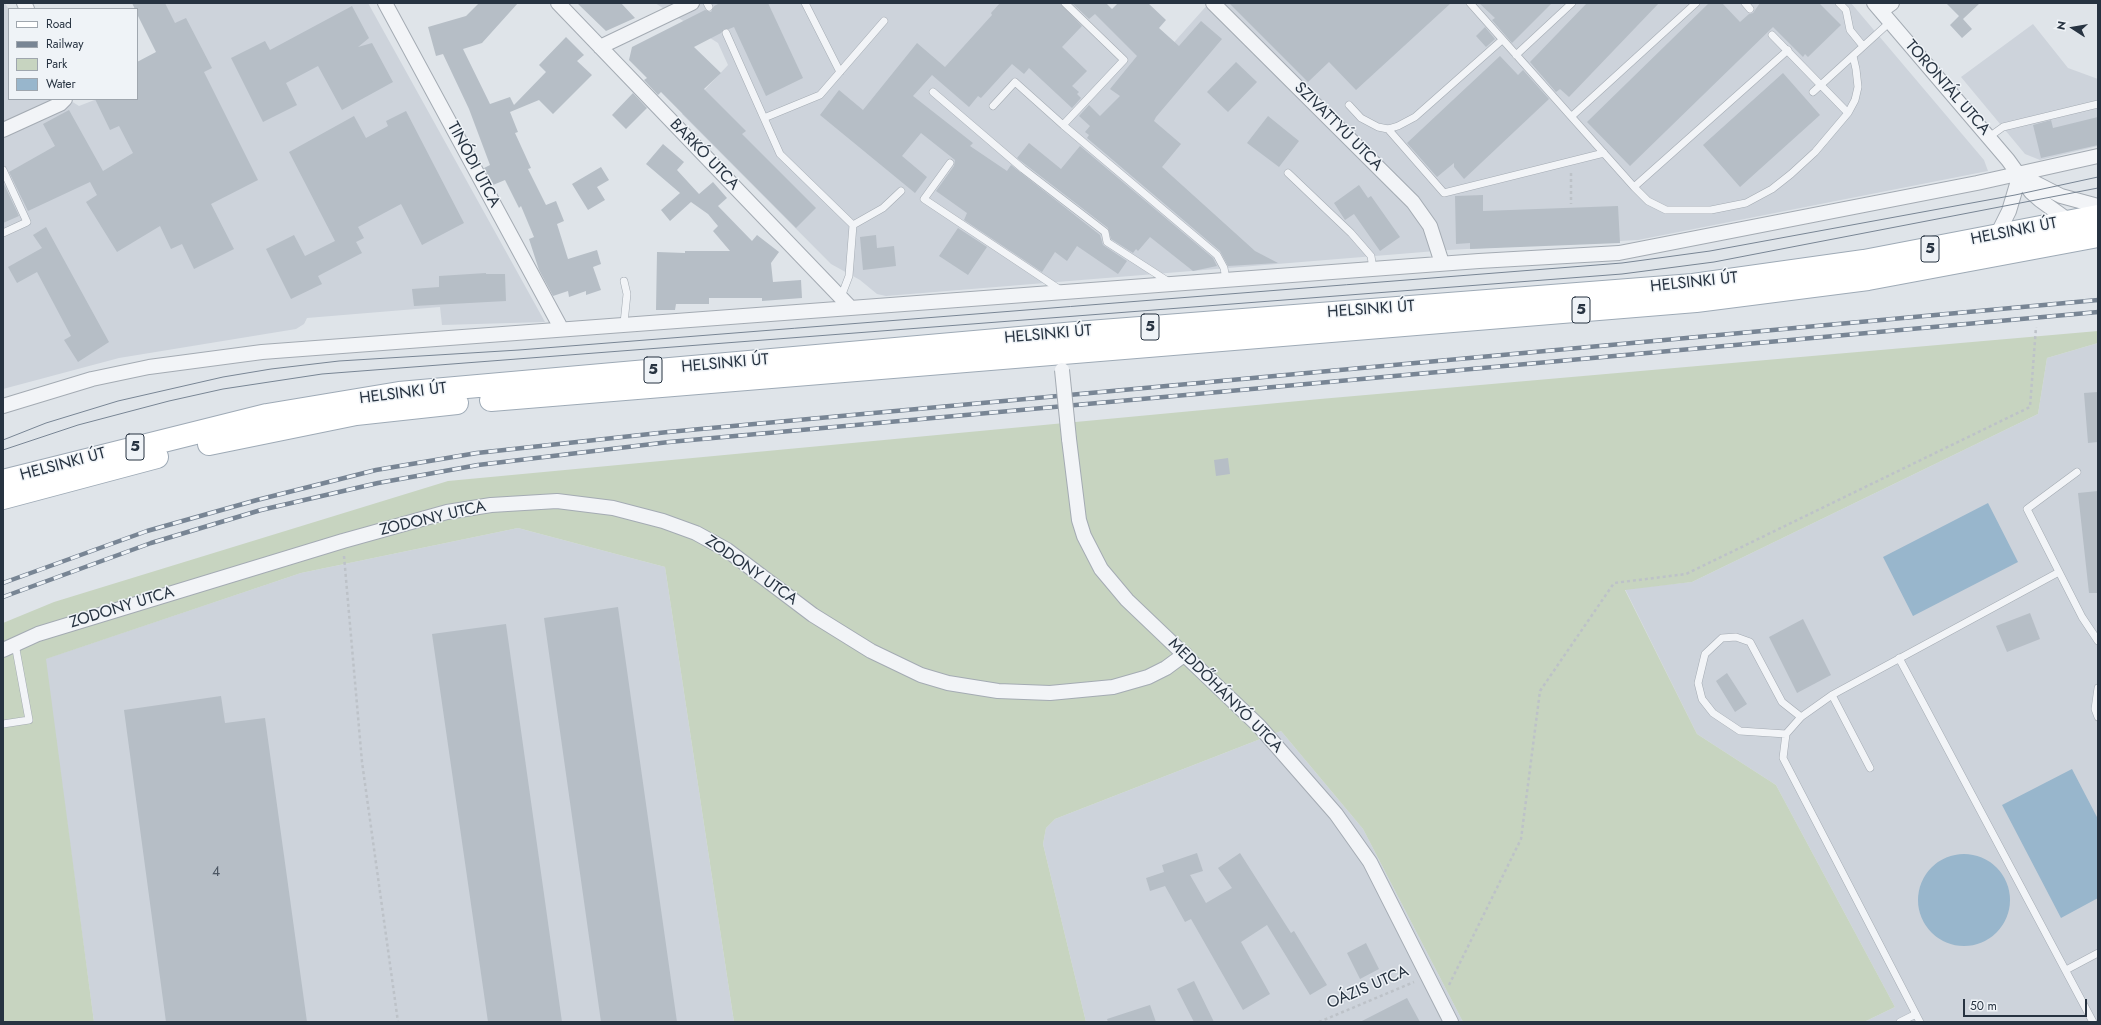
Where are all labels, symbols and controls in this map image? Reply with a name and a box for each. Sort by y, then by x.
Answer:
legend [8,8,138,100]
north arrow [2053,8,2093,48]
text: Road [46,15,72,33]
text: N [2053,20,2070,31]
text: Railway [46,35,84,53]
street label: TORONTÁL UTCA [1901,37,1993,139]
text: Park [46,55,67,73]
text: Water [46,75,76,93]
street label: SZIVATTYÚ UTCA [1290,79,1386,175]
street label: BARKÓ UTCA [665,115,743,195]
street label: TINÓDI UTCA [442,119,504,211]
street label: HELSINKI ÚT [1969,214,2059,250]
road number: 5 [1921,236,1939,262]
street label: HELSINKI ÚT [1649,269,1739,297]
street label: HELSINKI ÚT [1327,297,1415,323]
road number: 5 [1572,297,1590,323]
road number: 5 [1141,314,1159,340]
street label: HELSINKI ÚT [1003,322,1093,348]
street label: HELSINKI ÚT [680,351,770,377]
road number: 5 [644,357,662,383]
street label: HELSINKI ÚT [358,379,448,409]
road number: 5 [126,434,144,460]
street label: HELSINKI ÚT [18,444,108,486]
street label: ZODONY UTCA [378,497,488,541]
street label: ZODONY UTCA [701,532,801,610]
street label: ZODONY UTCA [67,583,177,633]
street label: MEDDŐHÁNYÓ UTCA [1164,635,1286,757]
house number: 4 [212,865,220,881]
street label: OÁZIS UTCA [1324,962,1412,1014]
scale bar [1965,991,2089,1017]
text: 50 m [1970,997,1997,1015]

